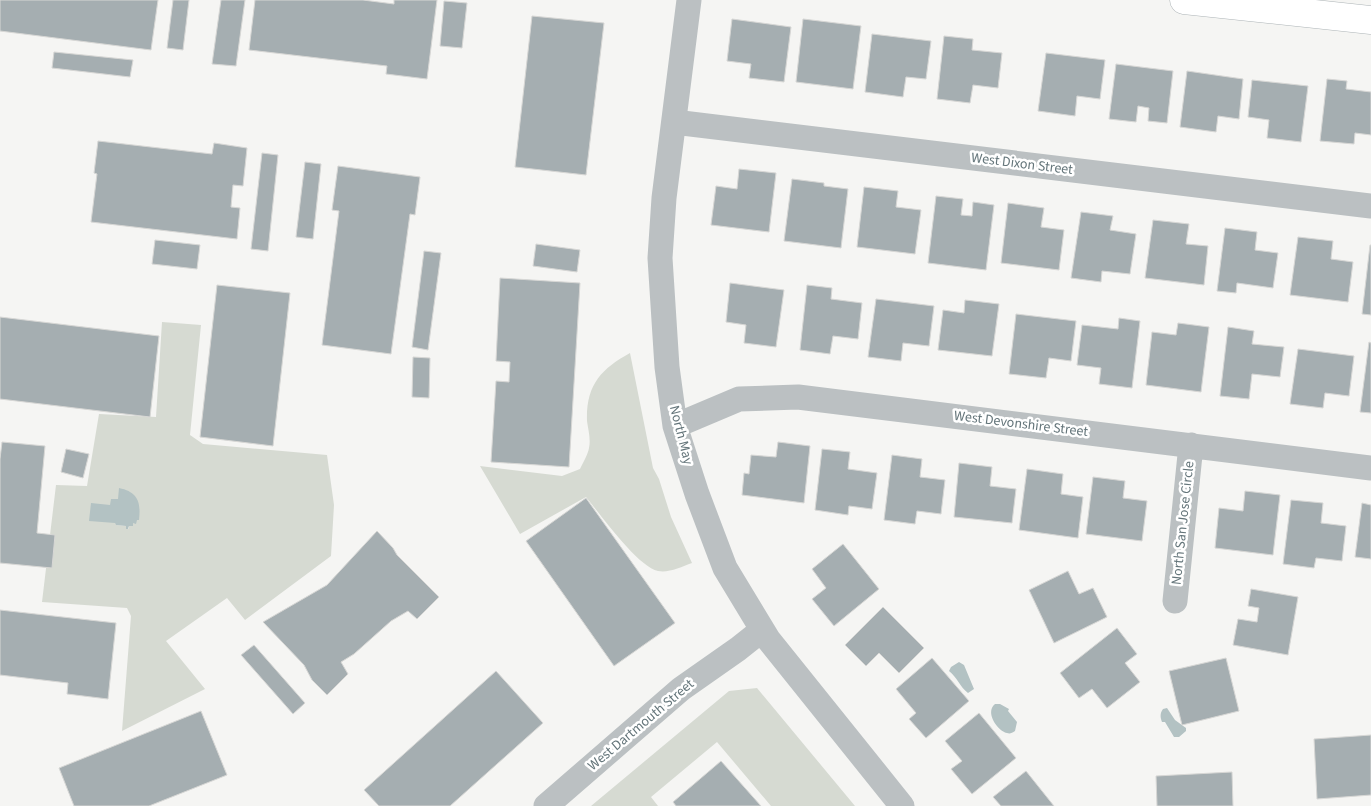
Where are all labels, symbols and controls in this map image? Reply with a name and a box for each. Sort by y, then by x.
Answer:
street label: West Dixon Street [970,148,1074,180]
street label: North May [664,403,698,467]
street label: West Devonshire Street [953,406,1089,442]
street label: North San Jose Circle [1167,460,1199,586]
street label: West Dartmouth Street [583,674,699,776]

